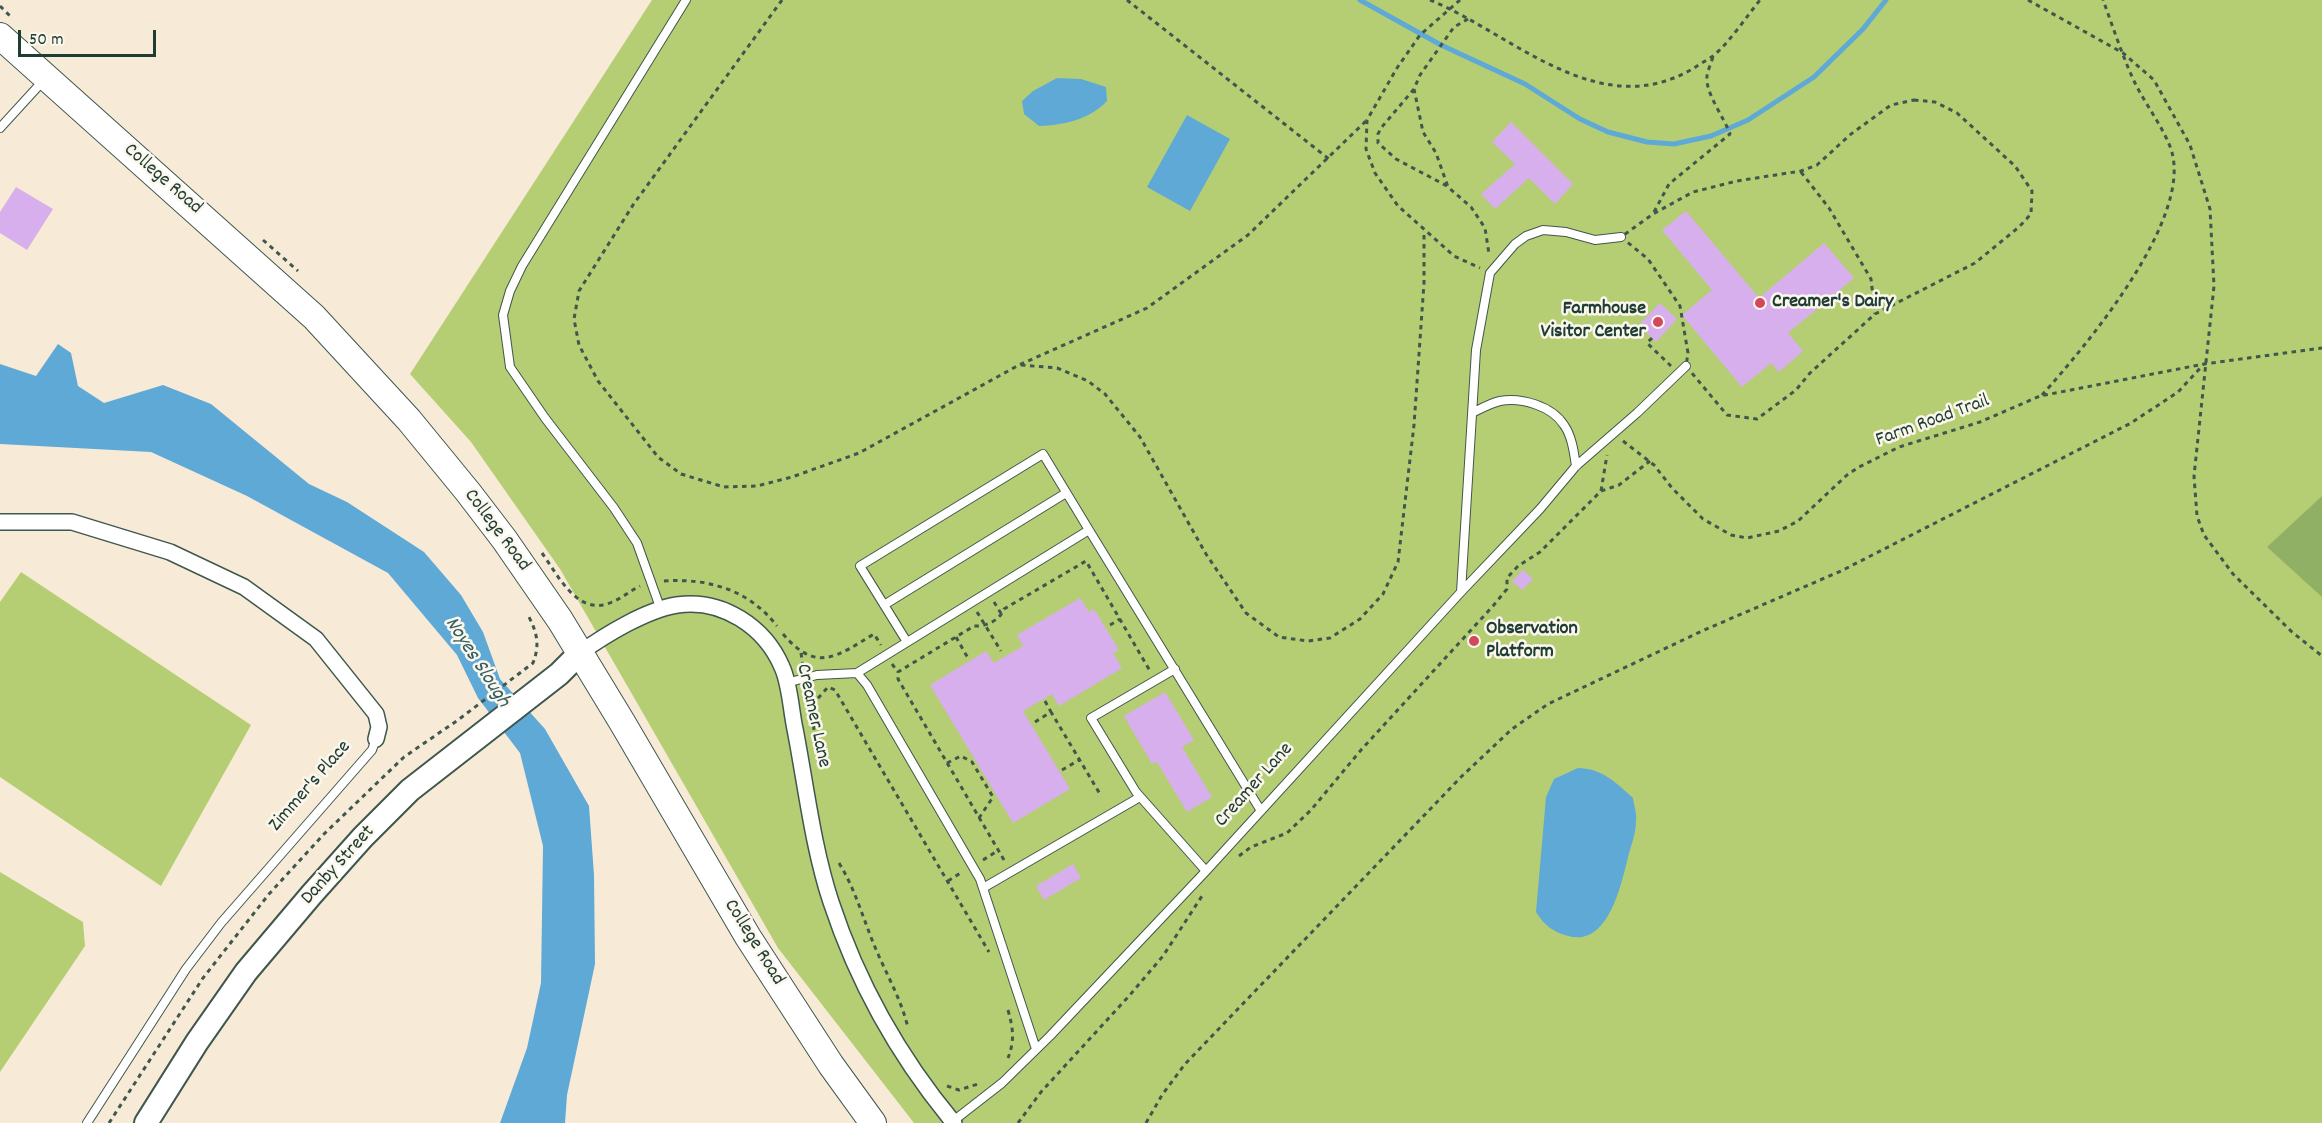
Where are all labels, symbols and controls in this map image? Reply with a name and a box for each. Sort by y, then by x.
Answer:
scale bar [21,18,159,56]
text: 50 m [29,28,64,53]
street label: College Road [118,139,206,221]
place label: Creamer's Dairy [1772,291,1893,315]
marker: Creamer's Dairy [1753,296,1767,310]
place label: Farmhouse Visitor Center [1541,298,1646,345]
marker: Farmhouse Visitor Center [1651,315,1665,329]
street label: Farm Road Trail [1873,390,1993,454]
street label: College Road [457,485,535,577]
water label: Noyes Slough [437,613,515,713]
place label: Observation Platform [1486,618,1578,665]
marker: Observation Platform [1467,634,1481,648]
street label: Creamer Lane [789,662,835,770]
street label: Zimmer's Place [265,736,357,838]
street label: Creamer Lane [1211,739,1299,833]
street label: Danby Street [297,821,381,911]
street label: College Road [717,896,789,990]

